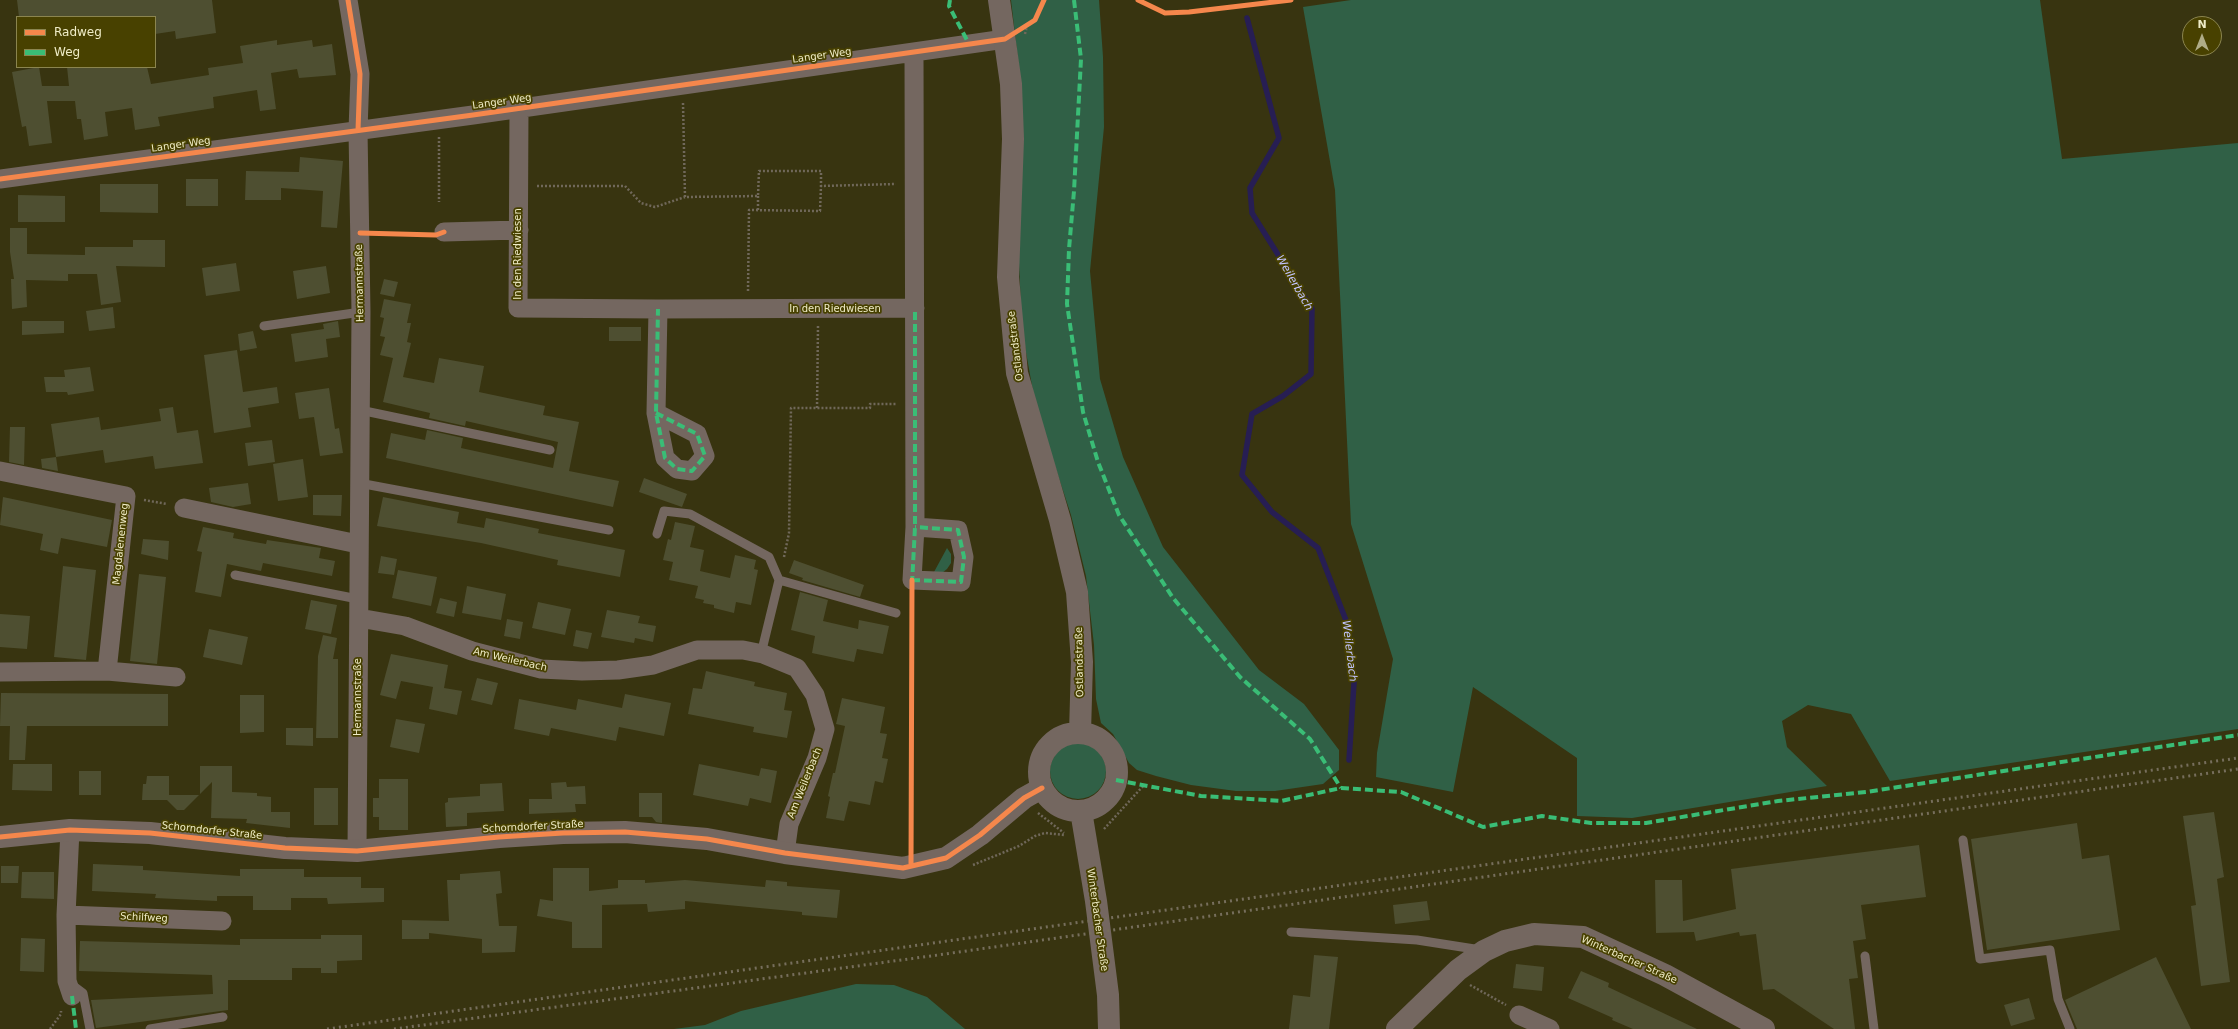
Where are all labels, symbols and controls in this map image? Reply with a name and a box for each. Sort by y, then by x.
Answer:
legend [16,16,156,68]
north arrow [2182,16,2222,56]
text: N [2197,18,2207,31]
text: Radweg [54,25,102,39]
text: Weg [54,45,80,59]
street label: Langer Weg [792,46,852,66]
street label: Langer Weg [472,92,532,112]
street label: Langer Weg [151,135,211,155]
street label: In den Riedwiesen [512,208,524,300]
street label: Hermannstraße [353,244,367,322]
water label: Weilerbach [1273,253,1315,313]
street label: In den Riedwiesen [789,303,881,315]
street label: Ostlandstraße [1006,310,1026,382]
street label: Magdalenenweg [111,503,131,585]
water label: Weilerbach [1339,620,1359,682]
street label: Ostlandstraße [1073,627,1087,697]
street label: Am Weilerbach [472,646,548,674]
street label: Hermannstraße [352,658,364,736]
street label: Am Weilerbach [785,746,825,820]
street label: Schorndorfer Straße [482,818,584,836]
street label: Schorndorfer Straße [161,820,263,842]
street label: Winterbacher Straße [1084,868,1110,972]
street label: Schilfweg [120,911,168,925]
street label: Winterbacher Straße [1579,933,1679,987]

